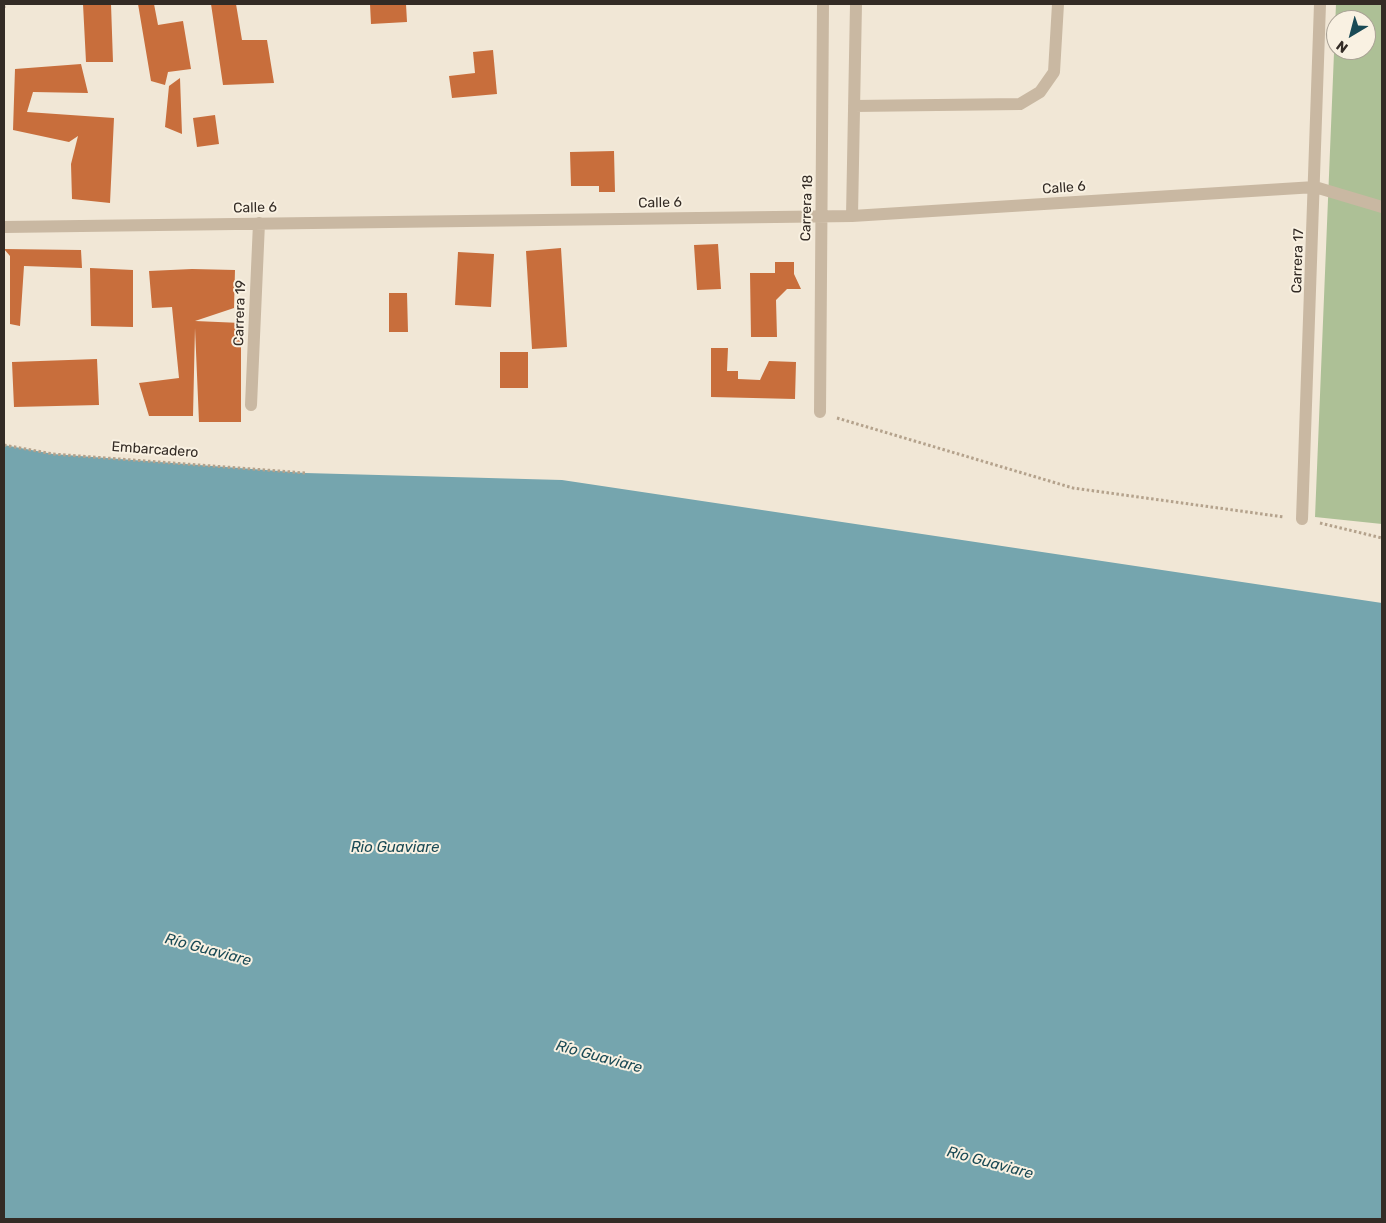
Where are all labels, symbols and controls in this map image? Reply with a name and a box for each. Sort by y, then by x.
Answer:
north arrow [1326,10,1376,60]
text: N [1333,37,1351,56]
street label: Carrera 18 [797,174,817,242]
street label: Calle 6 [1042,178,1086,198]
street label: Calle 6 [638,194,682,212]
street label: Calle 6 [233,199,277,217]
street label: Carrera 17 [1288,228,1308,294]
street label: Carrera 19 [230,280,250,346]
street label: Embarcadero [111,439,199,461]
water label: Rio Guaviare [351,839,439,857]
water label: Río Guaviare [163,930,253,970]
water label: Río Guaviare [554,1037,644,1077]
water label: Río Guaviare [945,1143,1035,1183]

